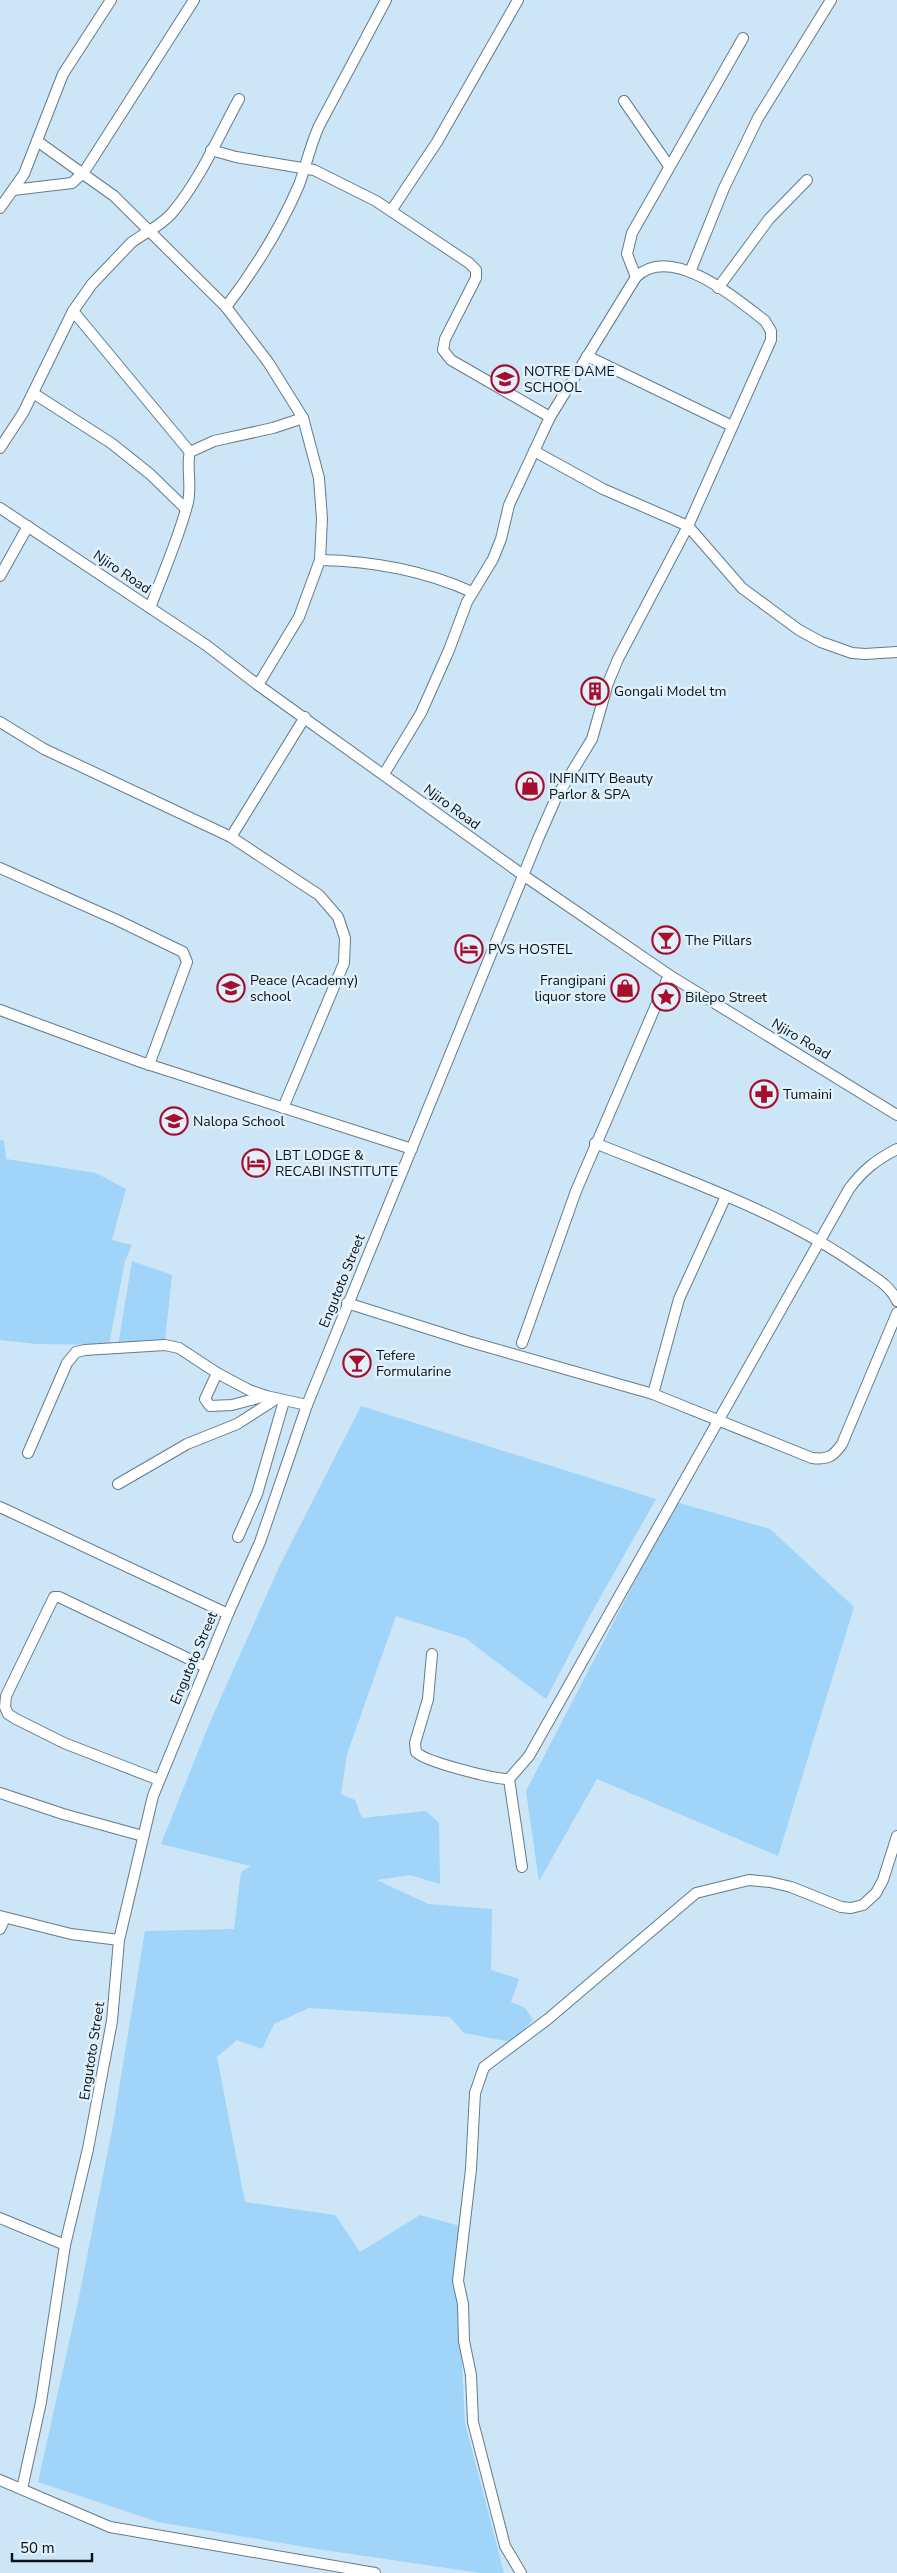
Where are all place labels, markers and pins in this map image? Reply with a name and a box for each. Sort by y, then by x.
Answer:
place label: NOTRE DAME SCHOOL [524,362,615,397]
school or university icon: NOTRE DAME SCHOOL [490,364,520,394]
building icon: Gongali Model tm [580,676,610,706]
place label: Gongali Model tm [614,682,727,701]
place label: INFINITY Beauty Parlor & SPA [549,769,654,804]
shop icon: INFINITY Beauty Parlor & SPA [515,771,545,801]
bar icon: The Pillars [651,925,681,955]
place label: The Pillars [685,931,752,950]
hotel icon: PVS HOSTEL [454,934,484,964]
place label: PVS HOSTEL [488,940,573,959]
place label: Peace (Academy) school [250,971,358,1006]
place label: Frangipani liquor store [535,971,606,1006]
school or university icon: Peace (Academy) school [216,973,246,1003]
shop icon: Frangipani liquor store [610,973,640,1003]
place icon: Bilepo Street [651,982,681,1012]
place label: Bilepo Street [685,988,767,1007]
pharmacy icon: Tumaini [749,1079,779,1109]
place label: Tumaini [783,1085,832,1104]
school or university icon: Nalopa School [159,1106,189,1136]
place label: Nalopa School [193,1112,285,1131]
place label: LBT LODGE & RECABI INSTITUTE [275,1146,398,1181]
hotel icon: LBT LODGE & RECABI INSTITUTE [241,1148,271,1178]
place label: Tefere Formularine [376,1346,451,1381]
bar icon: Tefere Formularine [342,1348,372,1378]

